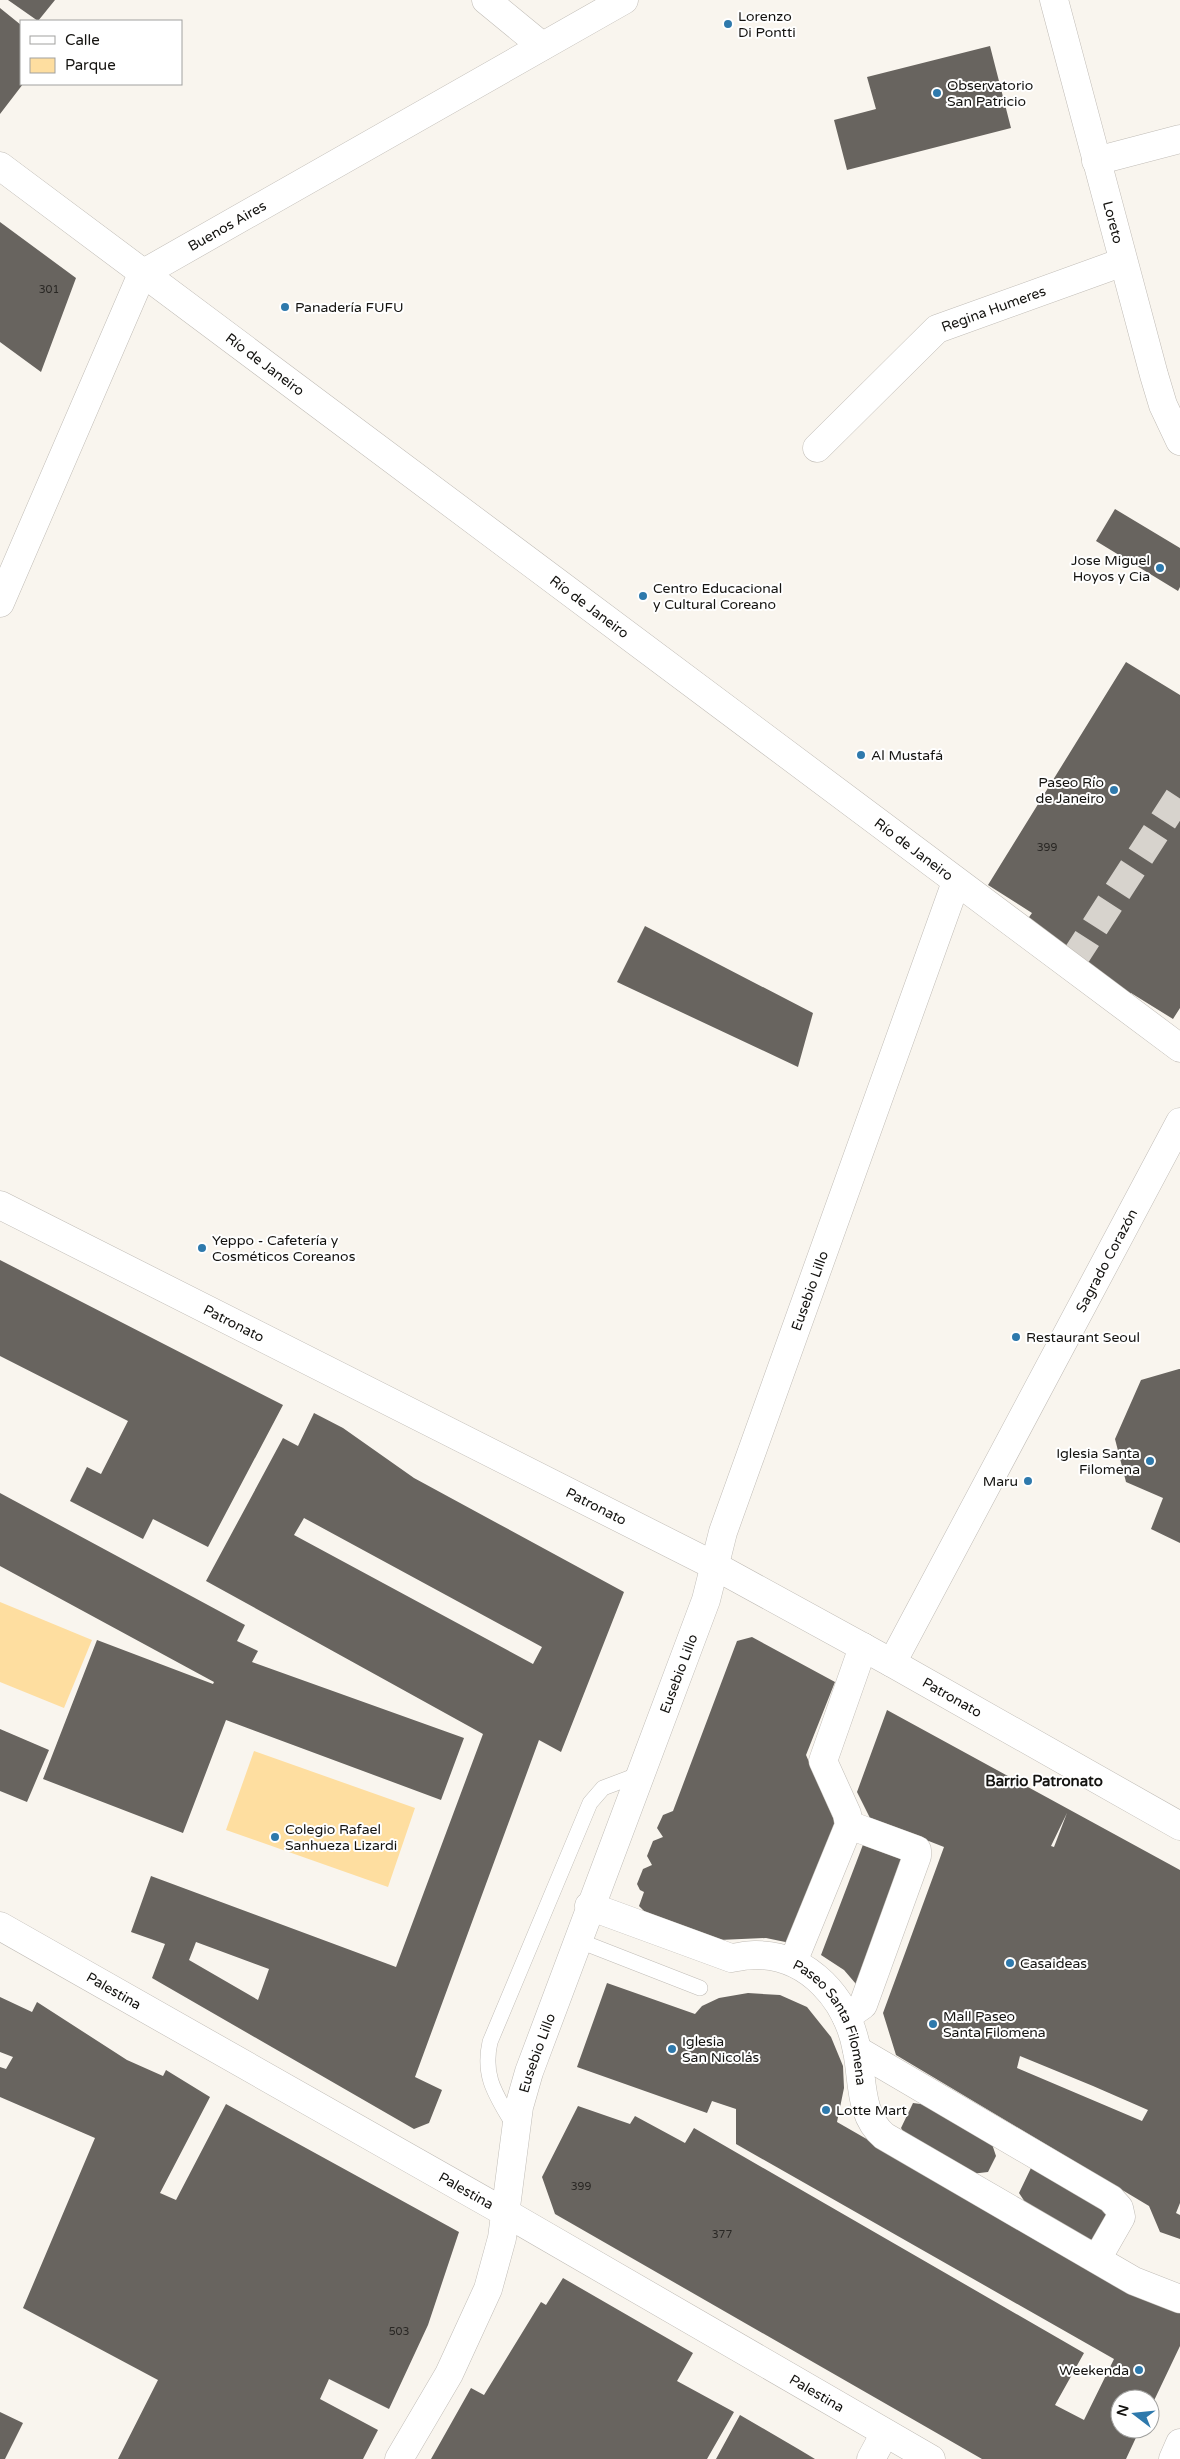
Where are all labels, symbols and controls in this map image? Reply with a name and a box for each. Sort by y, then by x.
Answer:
place label: Lorenzo Di Pontti [738,8,796,41]
marker: Lorenzo Di Pontti [722,18,734,30]
legend [20,20,182,85]
text: Calle [65,31,100,49]
text: Parque [65,56,116,74]
place label: Observatorio San Patricio [947,77,1033,110]
marker: Observatorio San Patricio [931,87,943,99]
street label: Buenos Aires [185,197,269,255]
street label: Loreto [1099,199,1127,246]
street label: Regina Humeres [939,282,1048,336]
house number: 301 [39,283,59,296]
place label: Panadería FUFU [295,299,404,316]
marker: Panadería FUFU [279,301,291,313]
street label: Río de Janeiro [222,330,308,400]
place label: Jose Miguel Hoyos y Cia [1071,552,1150,585]
marker: Jose Miguel Hoyos y Cia [1154,562,1166,574]
street label: Río de Janeiro [546,572,632,642]
place label: Centro Educacional y Cultural Coreano [653,580,782,613]
marker: Centro Educacional y Cultural Coreano [637,590,649,602]
place label: Al Mustafá [871,747,943,764]
marker: Al Mustafá [855,749,867,761]
place label: Paseo Río de Janeiro [1036,774,1104,807]
marker: Paseo Río de Janeiro [1108,784,1120,796]
street label: Río de Janeiro [871,815,956,884]
house number: 399 [1037,841,1057,854]
street label: Sagrado Corazón [1072,1206,1141,1315]
place label: Yeppo - Cafetería y Cosméticos Coreanos [212,1232,356,1265]
marker: Yeppo - Cafetería y Cosméticos Coreanos [196,1242,208,1254]
street label: Eusebio Lillo [788,1249,832,1333]
street label: Patronato [200,1301,267,1346]
place label: Restaurant Seoul [1026,1329,1140,1346]
marker: Restaurant Seoul [1010,1331,1022,1343]
place label: Iglesia Santa Filomena [1056,1445,1140,1478]
marker: Iglesia Santa Filomena [1144,1455,1156,1467]
place label: Maru [983,1473,1018,1490]
marker: Maru [1022,1475,1034,1487]
street label: Patronato [563,1484,629,1529]
street label: Eusebio Lillo [656,1632,701,1716]
street label: Patronato [919,1674,985,1721]
district label: Barrio Patronato [985,1772,1103,1790]
place label: Colegio Rafael Sanhueza Lizardi [285,1821,397,1854]
marker: Colegio Rafael Sanhueza Lizardi [269,1831,281,1843]
place label: Casaideas [1020,1955,1087,1972]
street label: Paseo Santa Filomena [790,1956,870,2086]
marker: Casaideas [1004,1957,1016,1969]
street label: Palestina [83,1969,144,2013]
place label: Mall Paseo Santa Filomena [943,2008,1046,2041]
street label: Eusebio Lillo [515,2011,559,2095]
marker: Mall Paseo Santa Filomena [927,2018,939,2030]
place label: Iglesia San Nicolás [682,2033,760,2066]
marker: Iglesia San Nicolás [666,2043,678,2055]
place label: Lotte Mart [836,2102,907,2119]
marker: Lotte Mart [820,2104,832,2116]
street label: Palestina [436,2169,496,2213]
house number: 399 [571,2180,591,2193]
house number: 377 [712,2228,732,2241]
house number: 503 [389,2325,409,2338]
place label: Weekenda [1059,2362,1129,2379]
marker: Weekenda [1133,2364,1145,2376]
street label: Palestina [786,2371,847,2416]
north arrow [1110,2389,1160,2439]
text: N [1113,2403,1133,2418]

